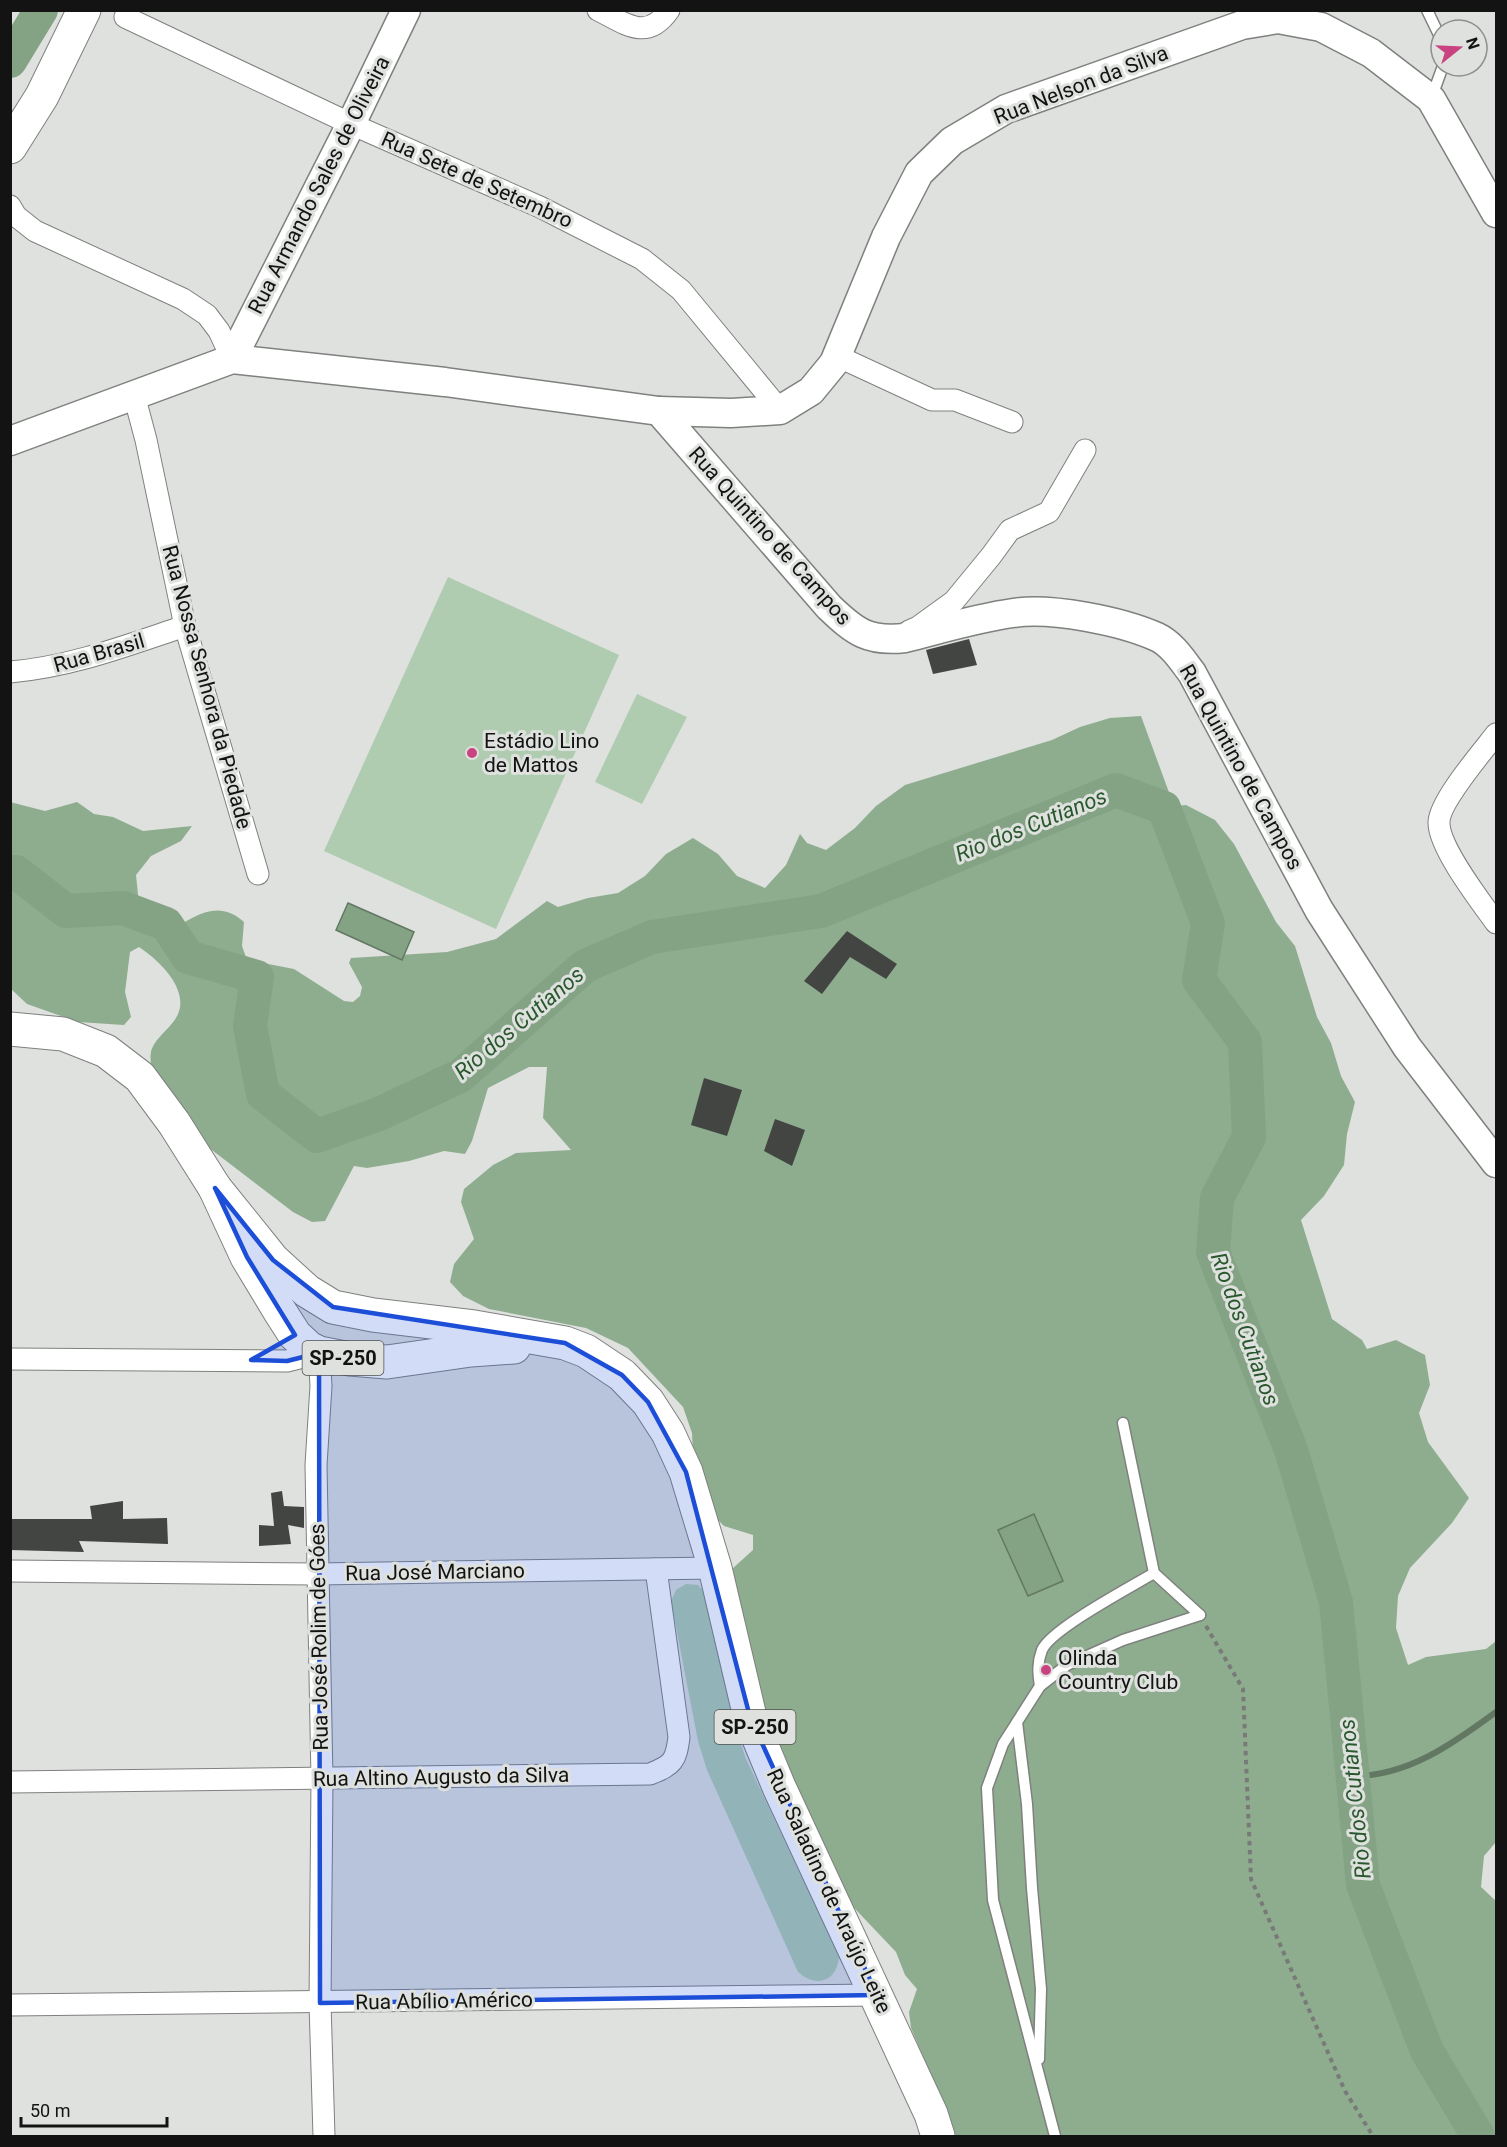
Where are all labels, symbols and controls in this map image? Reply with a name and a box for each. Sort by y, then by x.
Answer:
north arrow [1429,18,1489,78]
text: N [1462,35,1484,52]
street label: Rua Nelson da Silva [991,41,1171,129]
street label: Rua Armando Sales de Oliveira [243,52,395,318]
street label: Rua Sete de Setembro [378,127,576,233]
street label: Rua Quintino de Campos [684,442,856,630]
street label: Rua Nossa Senhora da Piedade [158,543,256,831]
street label: Rua Brasil [51,629,147,677]
street label: Rua Quintino de Campos [1175,660,1307,874]
place label: Estádio Lino de Mattos [484,729,599,777]
marker: Estádio Lino de Mattos [465,746,479,760]
water label: Rio dos Cutianos [952,783,1110,867]
water label: Rio dos Cutianos [449,962,589,1084]
water label: Rio dos Cutianos [1206,1249,1284,1409]
road number: SP-250 [302,1341,384,1375]
street label: Rua José Rolim de Góes [305,1523,333,1751]
street label: Rua José Marciano [345,1558,525,1586]
place label: Olinda Country Club [1058,1646,1178,1694]
marker: Olinda Country Club [1039,1663,1053,1677]
road number: SP-250 [714,1710,795,1744]
water label: Rio dos Cutianos [1334,1718,1376,1880]
street label: Rua Altino Augusto da Silva [313,1763,569,1791]
street label: Rua Saladino de Araújo Leite [762,1765,896,2017]
street label: Rua Abílio Américo [355,1987,533,2015]
scale bar [21,2090,166,2128]
text: 50 m [30,2100,70,2121]

